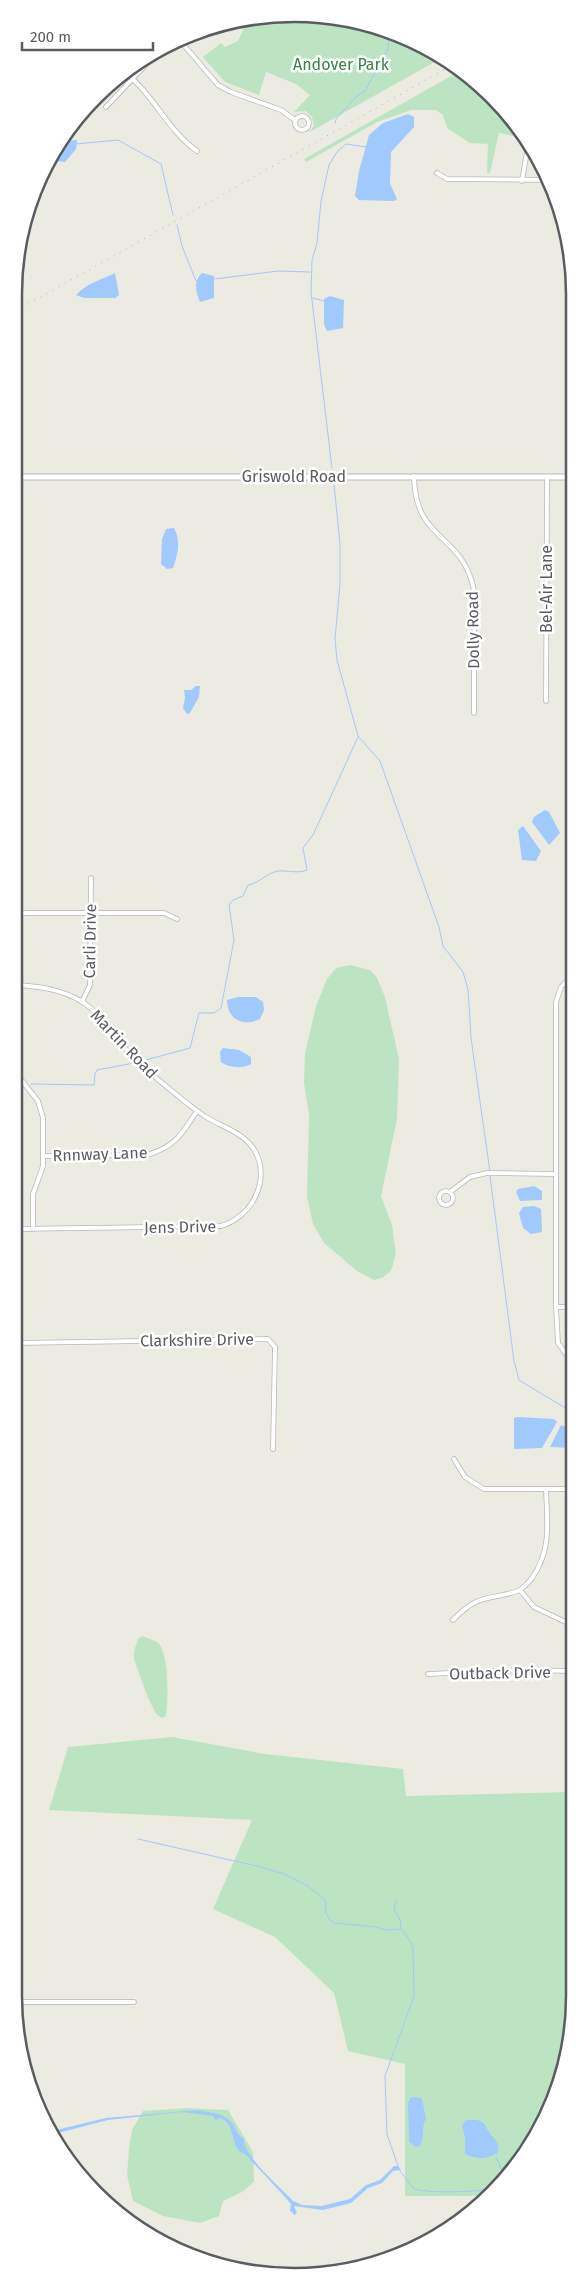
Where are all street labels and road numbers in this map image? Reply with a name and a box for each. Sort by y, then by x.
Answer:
street label: Griswold Road [242,467,346,486]
street label: Bel-Air Lane [537,545,556,633]
street label: Dolly Road [463,591,483,669]
street label: Carli Drive [80,904,100,978]
street label: Martin Road [87,1006,161,1082]
street label: Rnnway Lane [52,1143,148,1165]
street label: Jens Drive [144,1217,216,1237]
street label: Clarkshire Drive [140,1330,254,1350]
street label: Outback Drive [449,1663,551,1683]

